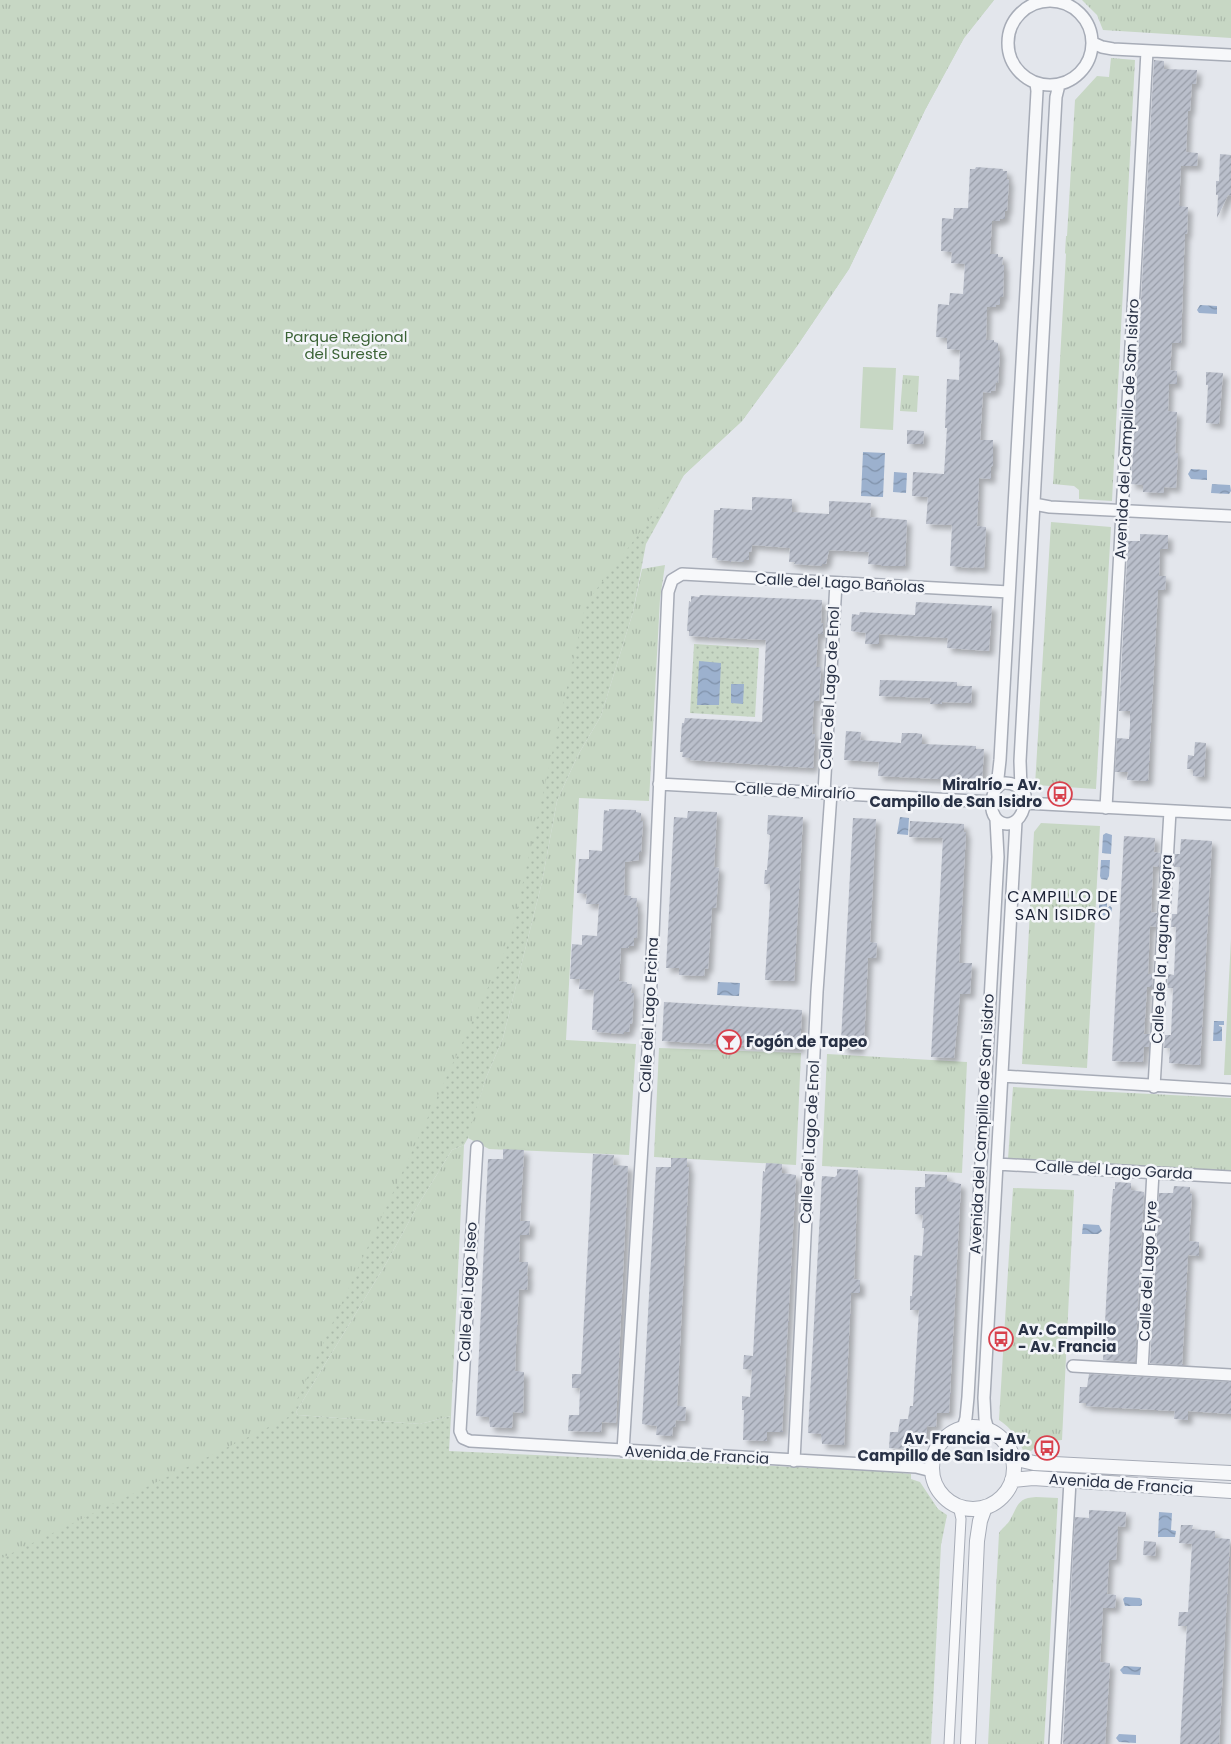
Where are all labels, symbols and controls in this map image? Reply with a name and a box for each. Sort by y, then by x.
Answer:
street label: Avenida del Campillo de San Isidro [1109,298,1144,560]
park label: Parque Regional del Sureste [285,326,407,364]
street label: Calle del Lago Bañolas [755,568,926,597]
street label: Calle del Lago de Enol [815,606,844,770]
place label: Miralrío - Av. Campillo de San Isidro [870,774,1042,812]
street label: Calle de Miralrío [734,777,856,804]
bus stop icon: Miralrío - Av. Campillo de San Isidro [1047,781,1073,807]
street label: Calle de la Laguna Negra [1146,854,1177,1044]
district label: CAMPILLO DE SAN ISIDRO [1007,885,1119,926]
street label: Calle del Lago Ercina [634,937,663,1093]
street label: Avenida del Campillo de San Isidro [964,993,999,1255]
bar icon: Fogón de Tapeo [716,1029,742,1055]
place label: Fogón de Tapeo [746,1031,868,1052]
street label: Calle del Lago de Enol [795,1060,824,1224]
street label: Calle del Lago Garda [1035,1155,1193,1184]
street label: Calle del Lago Eyre [1133,1200,1162,1342]
street label: Calle del Lago Iseo [453,1221,482,1363]
place label: Av. Campillo - Av. Francia [1018,1319,1117,1357]
bus stop icon: Av. Campillo - Av. Francia [988,1326,1014,1352]
place label: Av. Francia - Av. Campillo de San Isidro [858,1428,1030,1466]
bus stop icon: Av. Francia - Av. Campillo de San Isidro [1034,1435,1060,1461]
street label: Avenida de Francia [624,1440,770,1469]
street label: Avenida de Francia [1048,1468,1194,1499]

